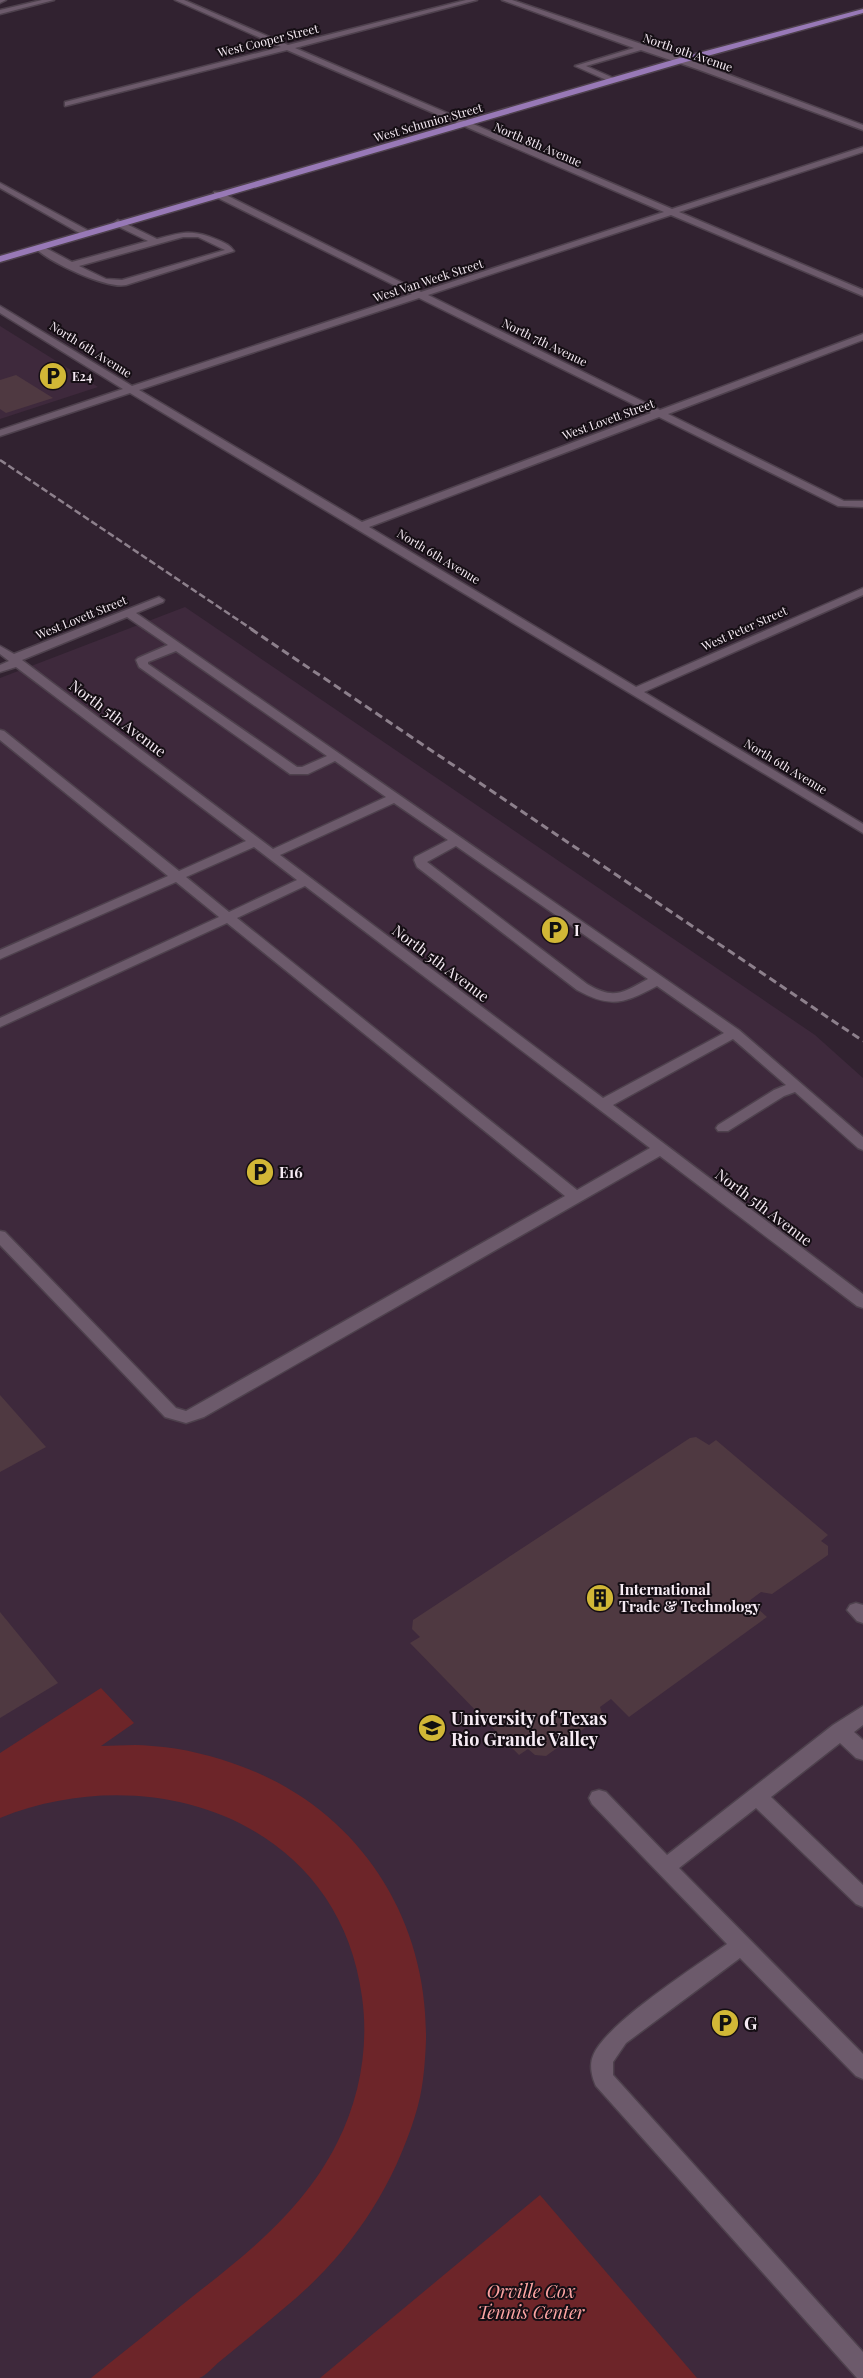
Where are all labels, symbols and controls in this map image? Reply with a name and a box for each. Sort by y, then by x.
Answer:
street label: West Cooper Street [215,20,321,60]
street label: North 9th Avenue [641,29,735,75]
street label: West Schunior Street [371,99,485,145]
street label: North 8th Avenue [492,118,584,170]
street label: West Van Week Street [370,254,486,306]
street label: North 7th Avenue [500,314,590,370]
street label: North 6th Avenue [47,317,135,381]
parking icon: E24 [38,361,68,391]
place label: E24 [72,368,92,384]
street label: West Lovett Street [559,395,657,443]
street label: North 6th Avenue [395,525,483,587]
street label: West Lovett Street [32,591,130,643]
street label: West Peter Street [698,602,790,654]
street label: North 5th Avenue [66,675,170,761]
street label: North 6th Avenue [742,735,830,797]
parking icon: I [540,915,570,945]
street label: North 5th Avenue [389,920,493,1006]
place label: I [574,920,580,940]
parking icon: E16 [245,1157,275,1187]
place label: E16 [279,1162,303,1182]
street label: North 5th Avenue [712,1164,816,1250]
place label: International Trade & Technology [619,1579,761,1616]
building icon: International Trade & Technology [585,1583,615,1613]
place label: University of Texas Rio Grande Valley [451,1706,607,1751]
school or university icon: University of Texas Rio Grande Valley [417,1713,447,1743]
parking icon: G [710,2008,740,2038]
place label: G [744,2011,757,2035]
park label: Orville Cox Tennis Center [478,2279,586,2324]

